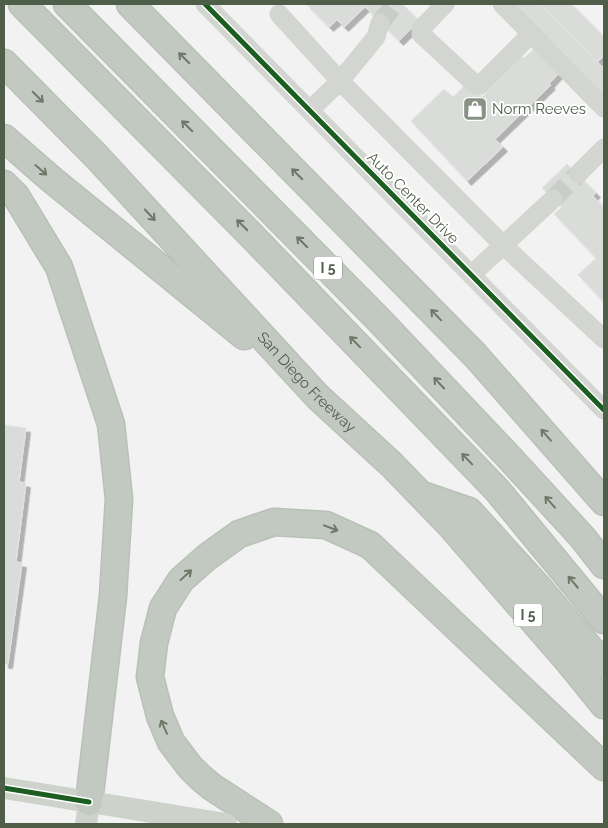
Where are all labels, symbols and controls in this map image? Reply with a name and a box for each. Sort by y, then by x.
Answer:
one-way arrow [178,53,190,65]
one-way arrow [32,91,44,104]
shop icon: Norm Reeves [462,96,488,122]
place label: Norm Reeves [492,100,586,118]
one-way arrow [181,120,194,132]
street label: Auto Center Drive [363,148,463,248]
one-way arrow [34,164,47,176]
one-way arrow [291,168,304,180]
one-way arrow [144,208,156,221]
one-way arrow [235,219,248,231]
one-way arrow [295,236,308,248]
road number: I 5 [314,256,342,280]
one-way arrow [430,309,442,321]
street label: San Diego Freeway [254,328,360,436]
one-way arrow [348,336,361,348]
one-way arrow [433,377,445,390]
one-way arrow [540,428,551,441]
one-way arrow [461,453,473,465]
one-way arrow [544,496,556,509]
one-way arrow [323,524,338,533]
one-way arrow [180,569,193,581]
one-way arrow [568,576,579,589]
road number: I 5 [514,604,542,626]
one-way arrow [159,720,169,735]

